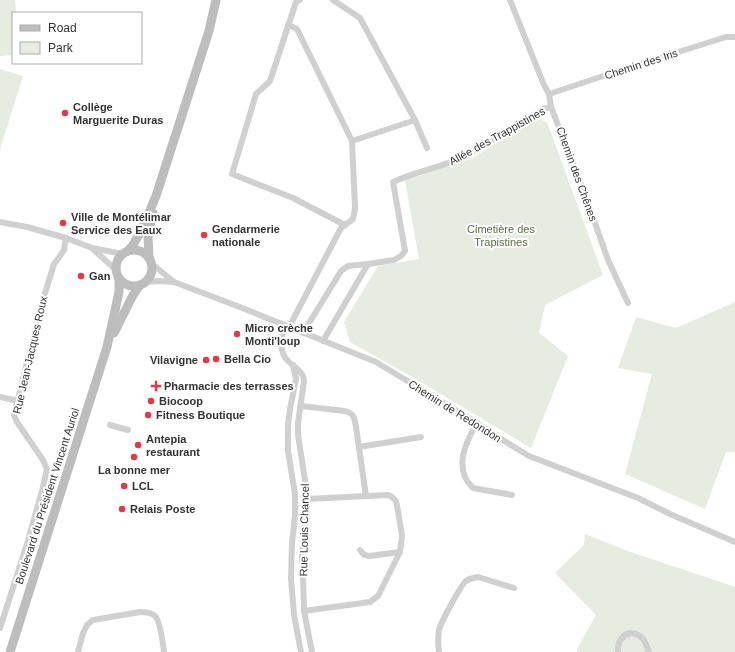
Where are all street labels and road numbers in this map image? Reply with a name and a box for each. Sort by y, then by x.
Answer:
street label: Chemin des Iris [603,46,680,82]
street label: Allée des Trappistines [447,104,547,167]
street label: Chemin des Chênes [554,125,600,223]
street label: Rue Jean-Jacques Roux [11,294,50,415]
street label: Chemin de Redondon [406,378,504,444]
street label: Boulevard du Président Vincent Auriol [13,406,81,586]
street label: Rue Louis Chancel [297,483,311,577]

